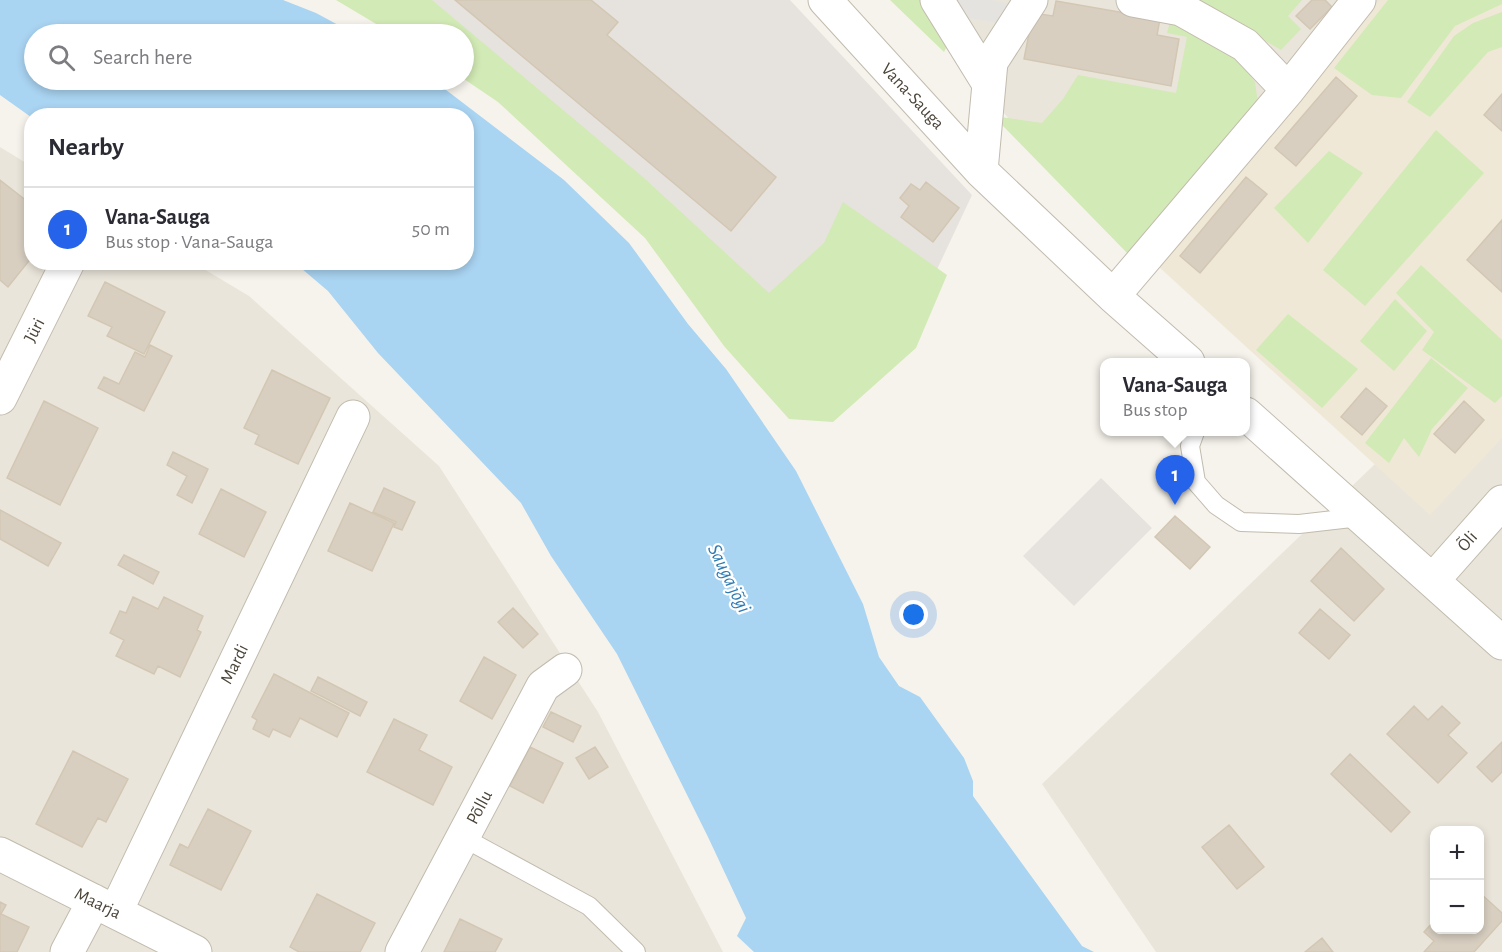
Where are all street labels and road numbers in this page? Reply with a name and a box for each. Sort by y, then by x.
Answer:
street label: Vana-Sauga [877,60,947,133]
street label: Jüri [21,315,48,345]
street label: Õli [1452,526,1481,555]
street label: Mardi [218,642,252,687]
street label: Põllu [464,788,496,827]
street label: Maarja [71,885,124,923]

